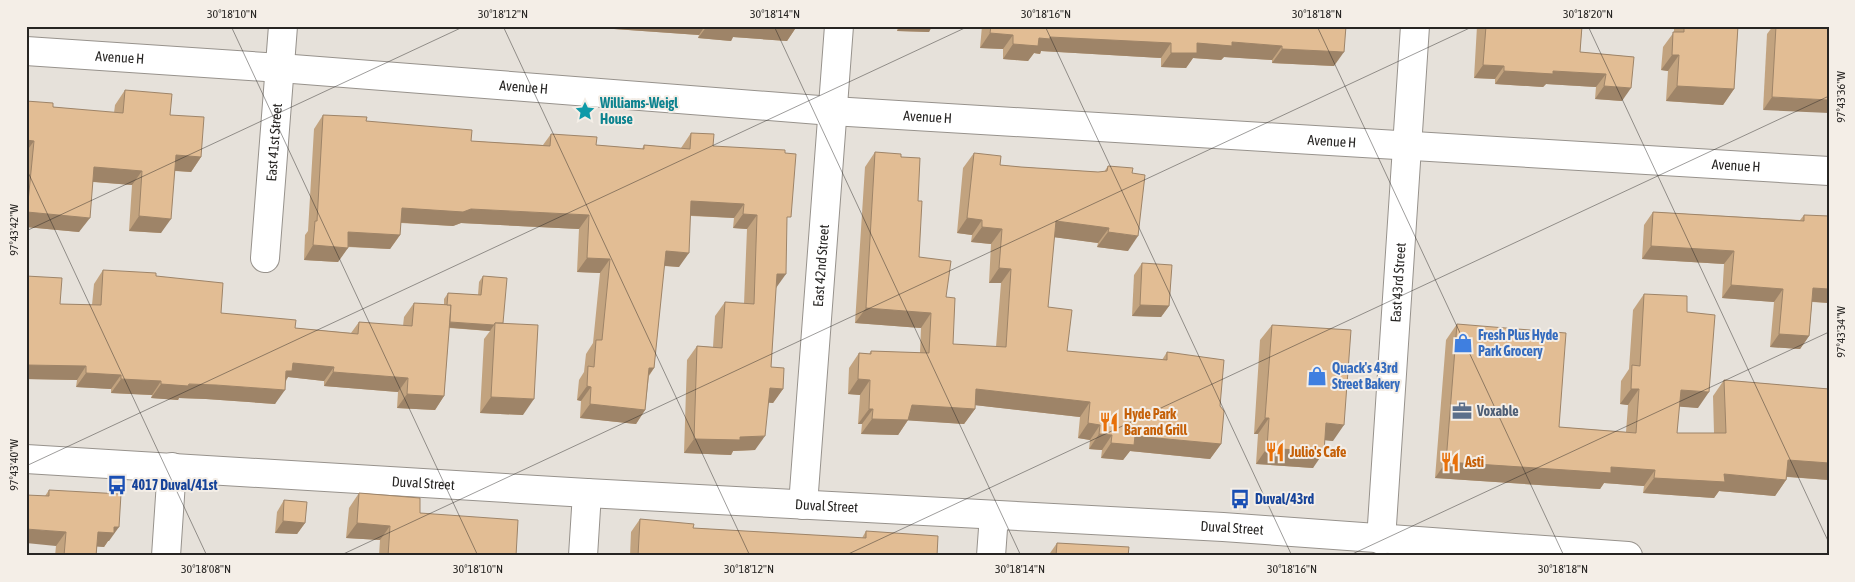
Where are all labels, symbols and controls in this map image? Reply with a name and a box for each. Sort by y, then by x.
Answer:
text: 30°18'10"N [207,7,257,21]
text: 30°18'12"N [478,7,528,21]
text: 30°18'14"N [750,7,800,21]
text: 30°18'16"N [1021,7,1071,21]
text: 30°18'18"N [1292,7,1342,21]
text: 30°18'20"N [1563,7,1613,21]
street label: Avenue H [95,48,145,67]
text: 97°43'36"W [1834,71,1848,123]
street label: Avenue H [499,77,549,97]
place label: Williams-Weigl House [599,95,678,127]
place icon: Williams-Weigl House [574,100,596,122]
street label: East 41st Street [263,103,285,182]
street label: Avenue H [903,107,952,126]
street label: Avenue H [1307,132,1357,151]
street label: Avenue H [1711,156,1761,175]
text: 97°43'42"W [7,204,21,256]
street label: East 42nd Street [810,224,832,308]
street label: East 43rd Street [1387,242,1409,323]
text: 97°43'34"W [1834,306,1848,358]
place label: Fresh Plus Hyde Park Grocery [1478,327,1558,359]
shop icon: Fresh Plus Hyde Park Grocery [1452,332,1474,354]
place label: Quack's 43rd Street Bakery [1332,360,1400,392]
shop icon: Quack's 43rd Street Bakery [1306,365,1328,387]
office icon: Voxable [1451,400,1473,422]
place label: Voxable [1476,403,1519,419]
place label: Hyde Park Bar and Grill [1124,406,1188,438]
restaurant icon: Hyde Park Bar and Grill [1098,411,1120,433]
text: 97°43'40"W [7,439,21,491]
restaurant icon: Julio's Cafe [1264,441,1286,463]
place label: Julio's Cafe [1289,444,1346,460]
restaurant icon: Asti [1439,451,1461,473]
place label: Asti [1464,454,1484,470]
street label: Duval Street [391,473,455,493]
bus stop icon: 4017 Duval/41st [106,474,128,496]
place label: 4017 Duval/41st [131,477,218,493]
bus stop icon: Duval/43rd [1229,488,1251,510]
place label: Duval/43rd [1255,491,1314,507]
street label: Duval Street [795,496,859,515]
street label: Duval Street [1200,518,1264,538]
text: 30°18'08"N [181,562,231,576]
text: 30°18'10"N [453,562,503,576]
text: 30°18'12"N [724,562,774,576]
text: 30°18'14"N [995,562,1045,576]
text: 30°18'16"N [1267,562,1317,576]
text: 30°18'18"N [1538,562,1588,576]

